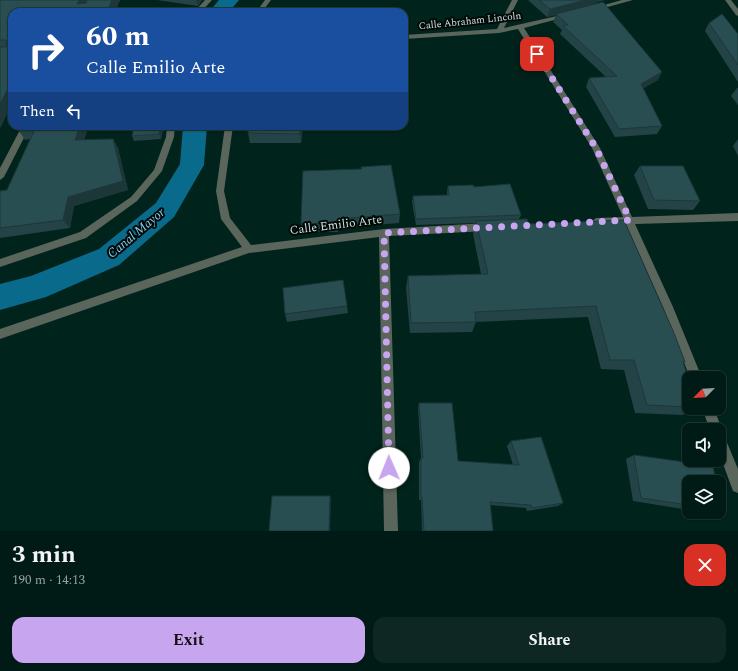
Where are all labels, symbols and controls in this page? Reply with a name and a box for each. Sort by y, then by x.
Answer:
street label: Calle Abraham Lincoln [418,8,522,34]
text: 60 m [86,15,150,58]
icon: right [20,24,72,76]
pin [520,37,554,71]
icon: arrive [526,43,548,65]
text: Calle Emilio Arte [86,54,225,81]
text: Then [20,100,55,123]
icon: left [63,100,85,122]
water label: Canal Mayor [103,202,170,263]
street label: Calle Emilio Arte [289,210,383,240]
north arrow [682,371,726,415]
map controls [682,371,726,519]
button: sound [682,423,726,467]
position arrow [368,447,410,489]
button: layers [682,475,726,519]
text: 3 min [12,537,76,573]
button: close [684,544,726,586]
text: 190 m · 14:13 [12,570,85,590]
button: Exit [12,617,365,663]
button: Share [373,617,726,663]

